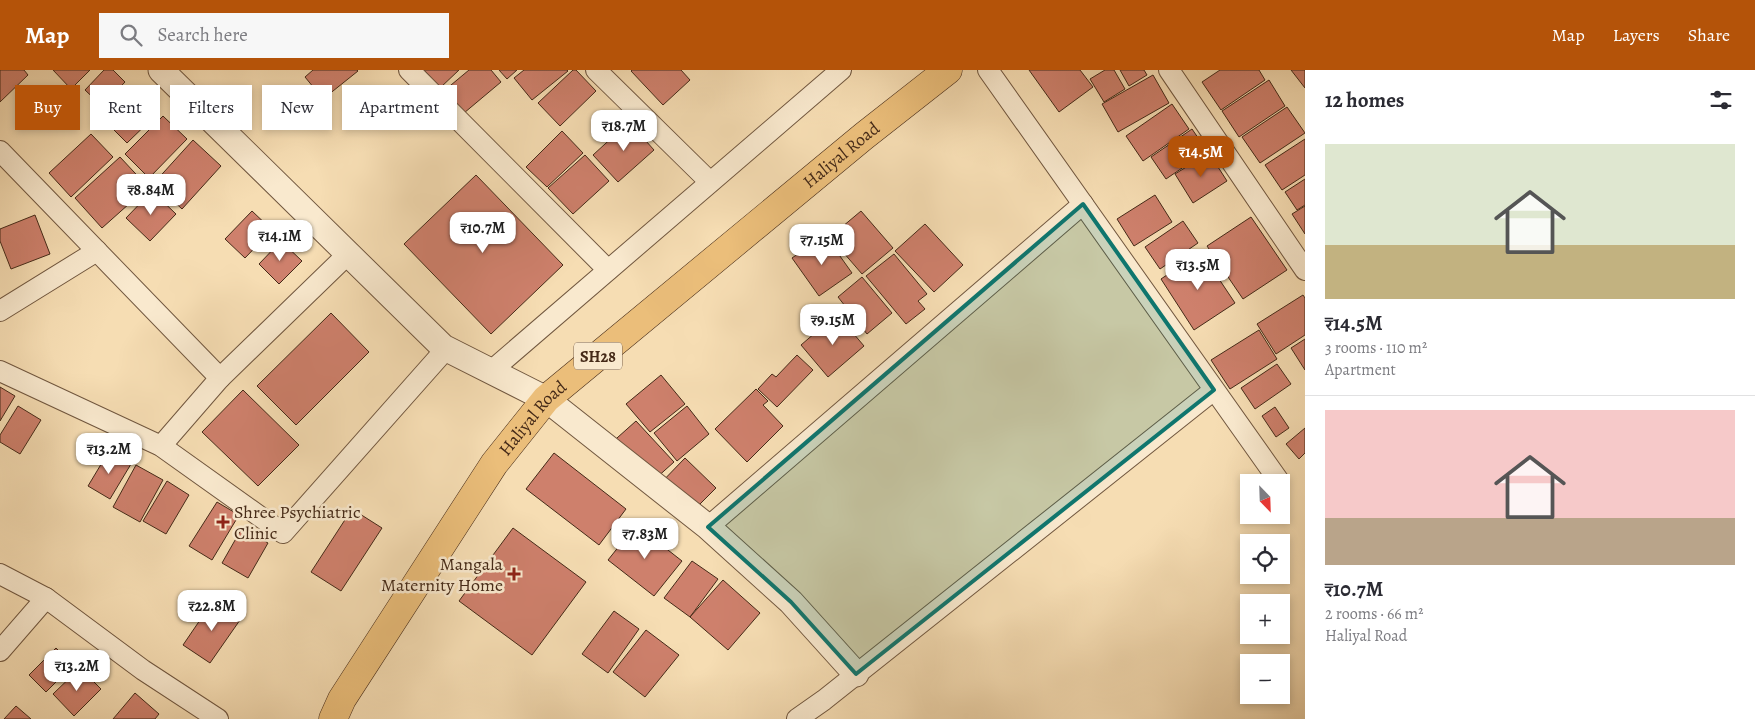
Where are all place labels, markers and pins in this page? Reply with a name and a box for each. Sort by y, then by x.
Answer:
pin: ₹18.7M [583,109,665,152]
pin: ₹14.5M [1160,136,1242,178]
pin: ₹8.84M [110,174,192,216]
pin: ₹10.7M [442,212,524,254]
pin: ₹14.1M [239,220,321,262]
pin: ₹7.15M [781,224,863,266]
pin: ₹13.5M [1157,248,1239,291]
pin: ₹9.15M [792,304,874,346]
pin: ₹13.2M [68,432,150,475]
place label: Shree Psychiatric Clinic [234,500,361,545]
marker: Shree Psychiatric Clinic [216,515,230,529]
pin: ₹7.83M [604,518,686,560]
place label: Mangala Maternity Home [381,552,504,597]
marker: Mangala Maternity Home [507,567,521,581]
pin: ₹22.8M [171,590,253,632]
pin: ₹13.2M [36,650,118,692]

